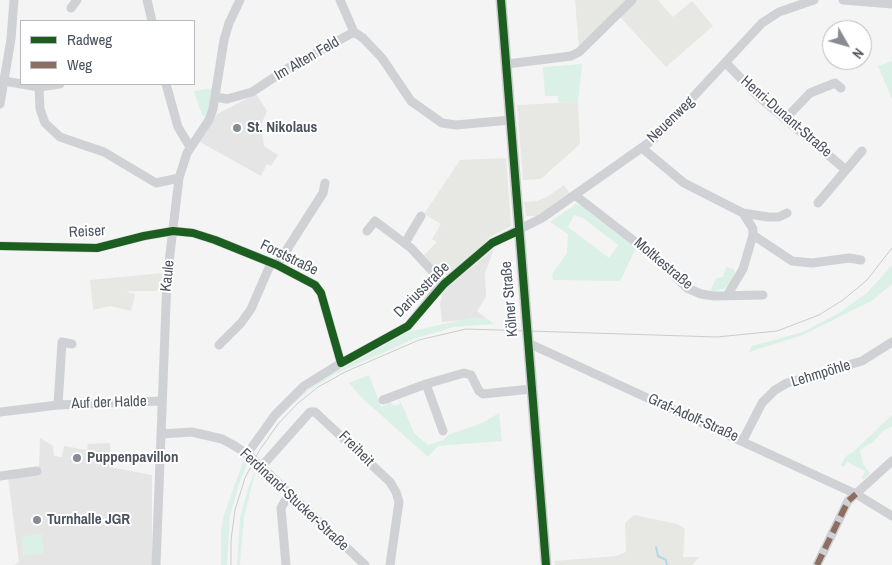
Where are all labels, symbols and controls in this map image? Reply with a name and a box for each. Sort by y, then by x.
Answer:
legend [20,20,195,85]
north arrow [822,20,872,70]
text: Radweg [67,29,112,50]
street label: Im Alten Feld [271,33,343,85]
text: N [848,45,868,62]
text: Weg [67,54,92,75]
street label: Henri-Dunant-Straße [737,73,835,161]
street label: Neuenweg [644,93,698,147]
place label: St. Nikolaus [247,119,317,137]
marker: St. Nikolaus [231,122,243,134]
street label: Reiser [68,222,106,242]
street label: Moltkestraße [630,234,696,294]
street label: Forststraße [257,236,321,280]
street label: Kaule [157,259,179,293]
street label: Dariusstraße [391,259,453,321]
street label: Kölner Straße [498,260,522,338]
street label: Lehmpöhle [789,356,853,392]
street label: Graf-Adolf-Straße [645,390,741,446]
street label: Auf der Halde [71,393,147,413]
street label: Freiheit [335,428,377,470]
street label: Ferdinand-Stucker-Straße [236,445,352,555]
place label: Puppenpavillon [87,449,179,467]
marker: Puppenpavillon [71,452,83,464]
place label: Turnhalle JGR [47,511,130,529]
marker: Turnhalle JGR [31,514,43,526]

